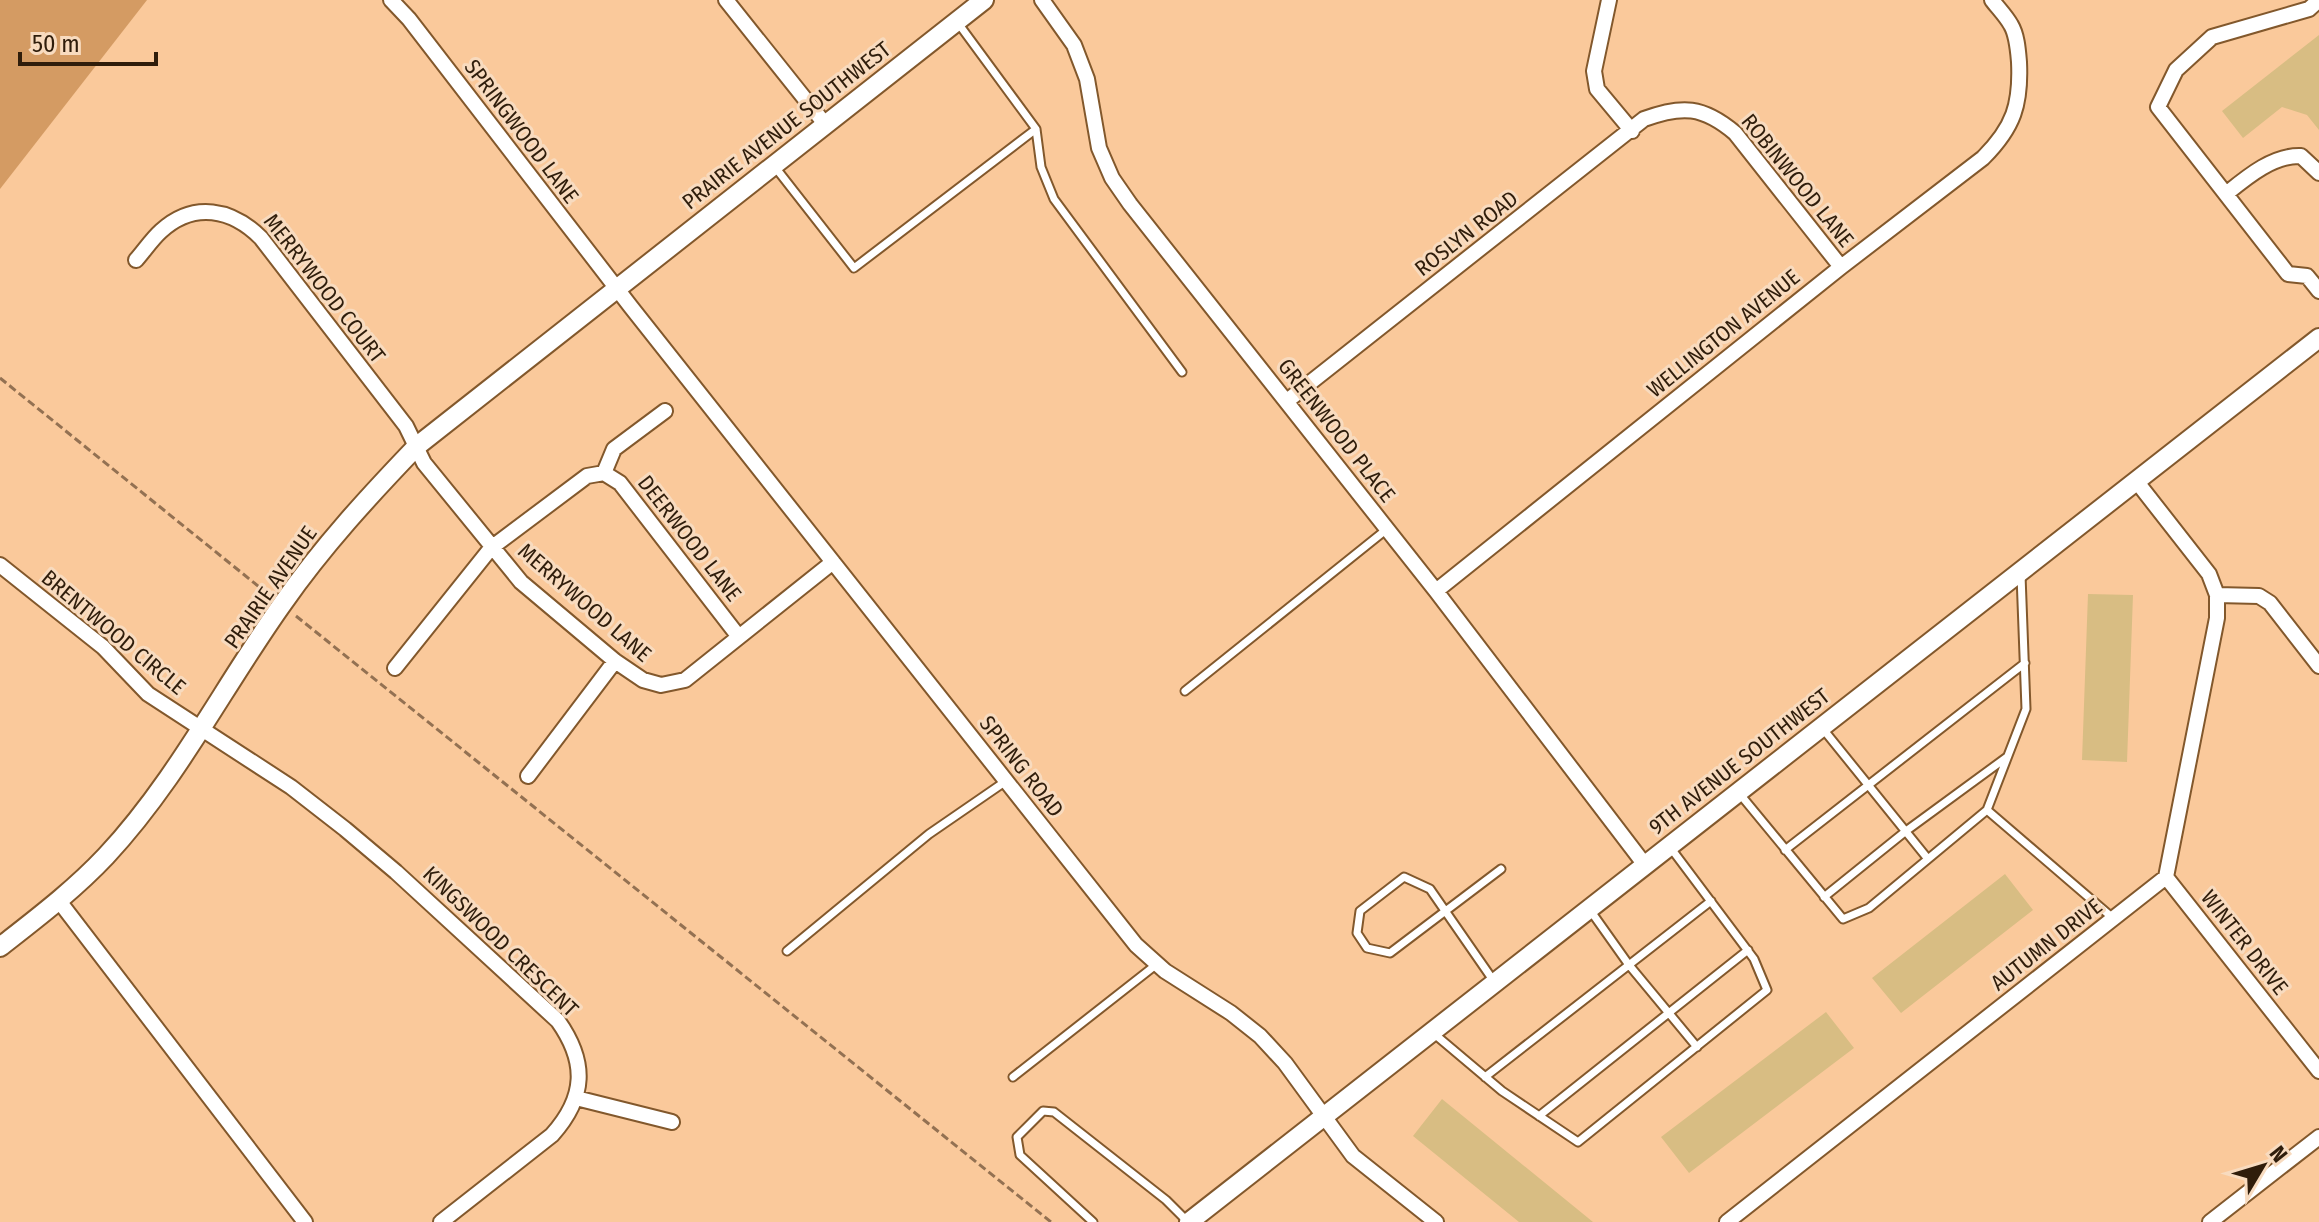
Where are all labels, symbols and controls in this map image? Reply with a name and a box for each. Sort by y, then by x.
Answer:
scale bar [20,16,156,66]
text: 50 m [32,30,80,58]
street label: PRAIRIE AVENUE SOUTHWEST [677,35,897,215]
street label: SPRINGWOOD LANE [459,54,584,209]
street label: ROBINWOOD LANE [1736,108,1860,252]
street label: ROSLYN ROAD [1409,185,1523,282]
street label: MERRYWOOD COURT [258,208,392,369]
street label: WELLINGTON AVENUE [1641,264,1805,403]
street label: GREENWOOD PLACE [1272,353,1401,507]
street label: DEERWOOD LANE [632,470,747,607]
street label: PRAIRIE AVENUE [218,521,323,654]
street label: MERRYWOOD LANE [513,537,657,667]
street label: BRENTWOOD CIRCLE [36,564,191,701]
street label: 9TH AVENUE SOUTHWEST [1644,682,1836,840]
street label: SPRING ROAD [974,710,1070,822]
street label: KINGSWOOD CRESCENT [417,860,584,1023]
street label: WINTER DRIVE [2195,885,2294,1000]
street label: AUTUMN DRIVE [1985,893,2107,996]
north arrow [2223,1126,2303,1206]
text: N [2264,1140,2293,1168]

